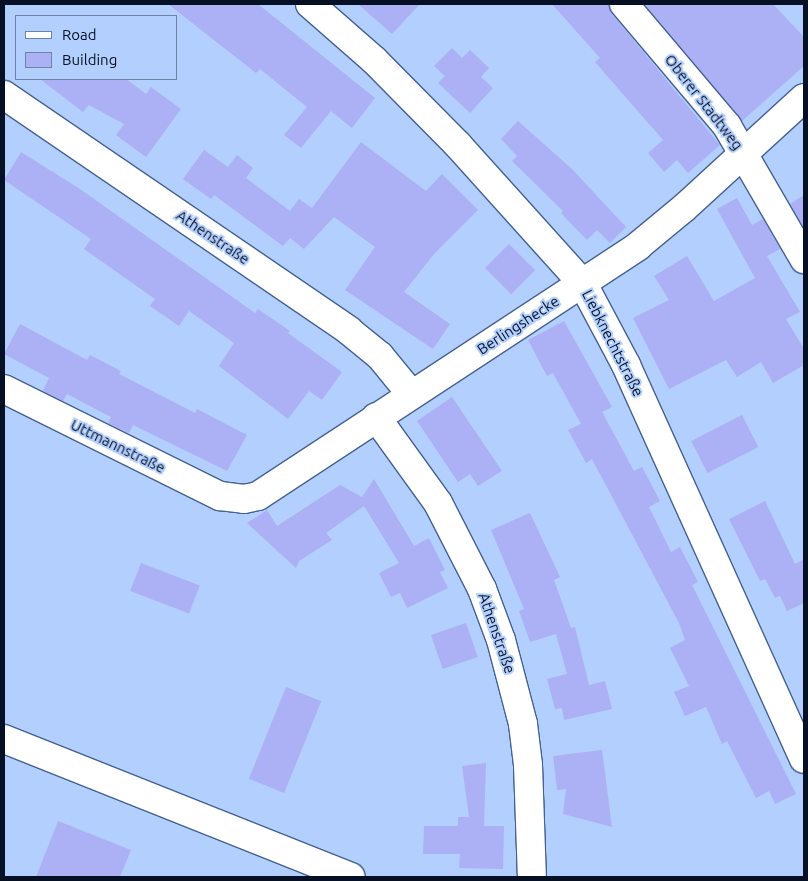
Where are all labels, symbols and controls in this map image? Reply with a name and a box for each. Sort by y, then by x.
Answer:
legend [15,15,178,80]
text: Road [62,26,97,43]
text: Building [62,51,117,68]
street label: Oberer Stadtweg [661,51,747,153]
street label: Athenstraße [173,206,253,268]
street label: Liebknechtstraße [578,287,648,399]
street label: Berlingshecke [474,292,562,358]
street label: Uttmannstraße [68,415,168,477]
street label: Athenstraße [475,590,519,676]

